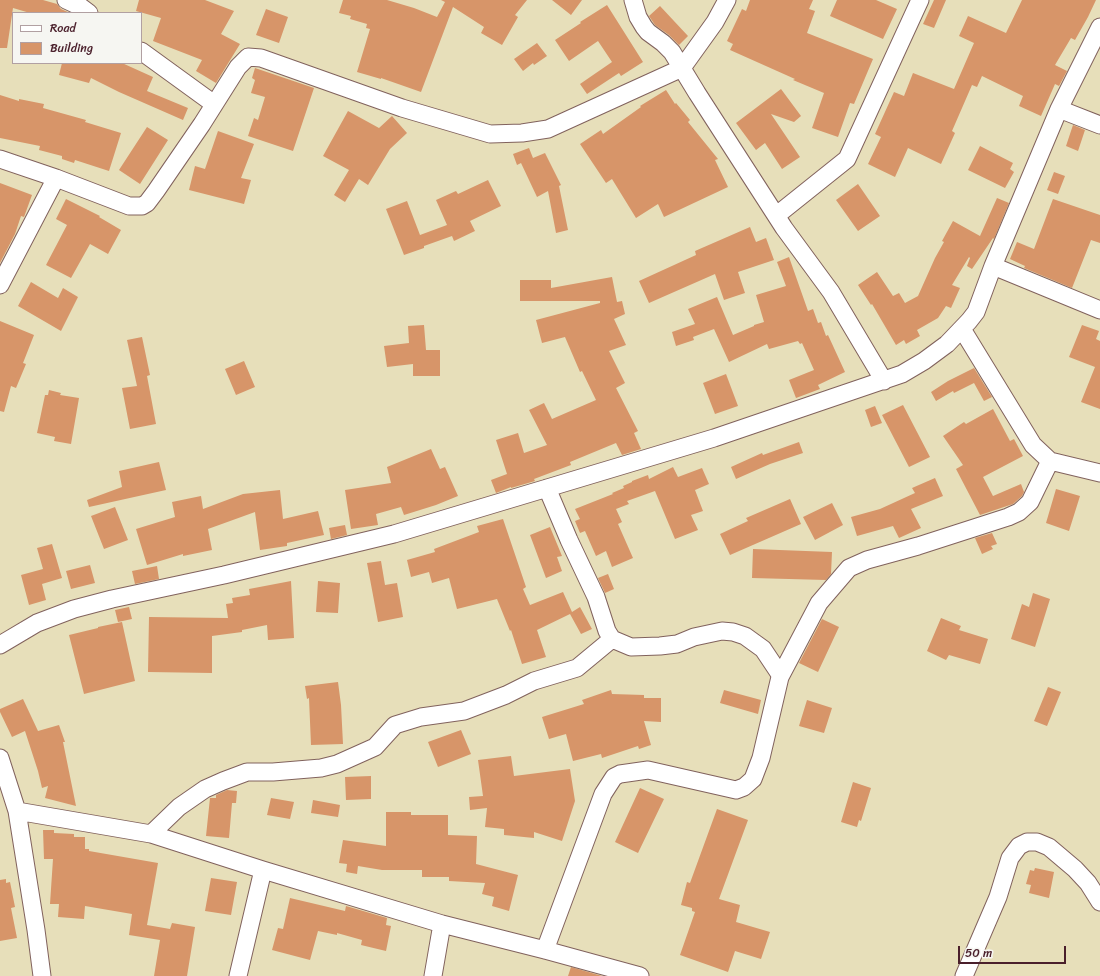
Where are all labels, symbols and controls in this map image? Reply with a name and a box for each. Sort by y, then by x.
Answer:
legend [12,12,142,64]
text: Road [50,17,76,39]
text: Building [50,37,93,59]
scale bar [960,938,1068,964]
text: 50 m [965,942,992,964]

